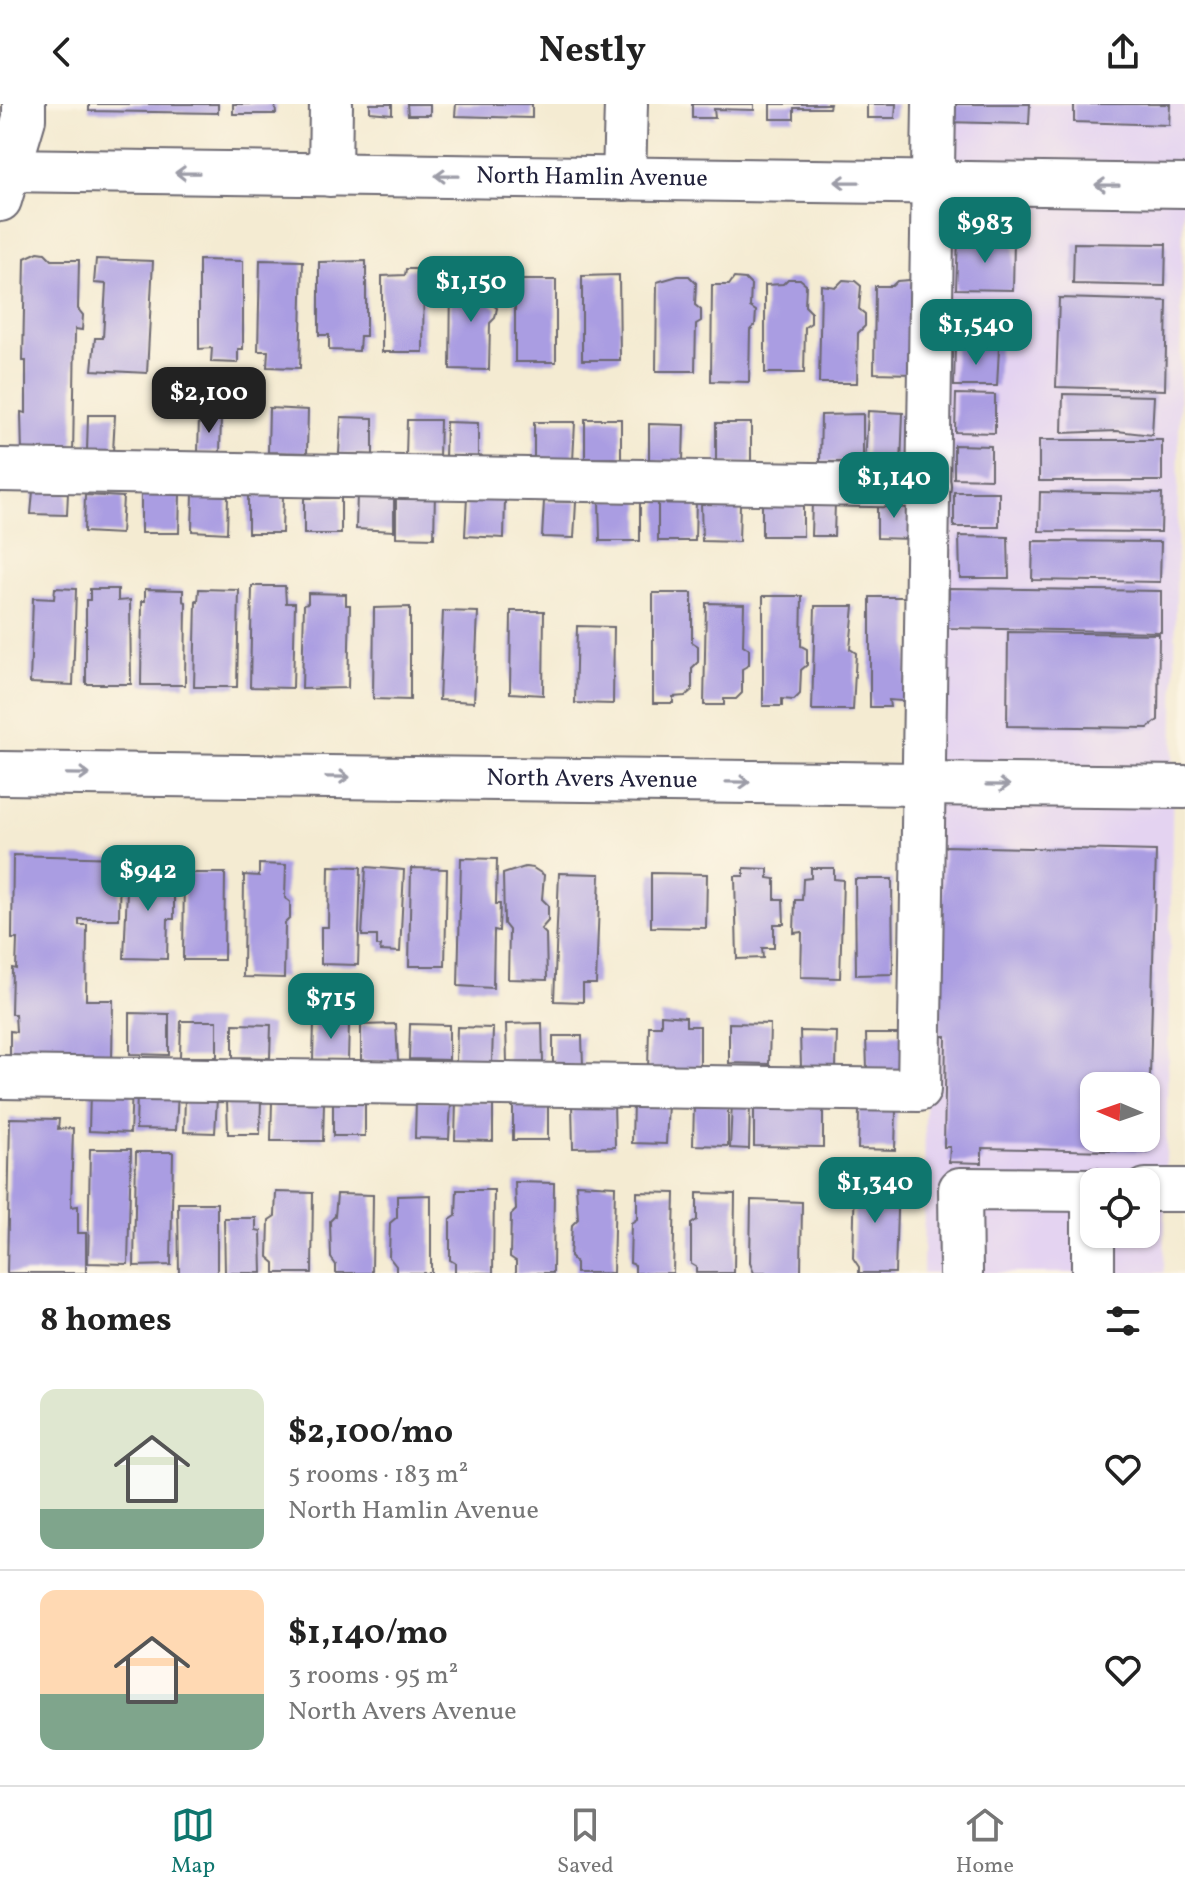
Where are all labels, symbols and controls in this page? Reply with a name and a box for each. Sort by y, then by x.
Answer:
text: Nestly [539,27,646,77]
icon: back [40,30,84,74]
icon: share [1101,30,1145,74]
street label: North Hamlin Avenue [476,159,708,197]
one-way arrow [174,165,201,181]
one-way arrow [434,169,461,184]
one-way arrow [834,174,861,189]
one-way arrow [1094,178,1121,193]
pin: $983 [938,197,1032,265]
text: $983 [957,205,1013,241]
pin: $1,150 [406,256,536,324]
text: $1,150 [435,264,507,300]
pin: $1,540 [911,299,1041,367]
text: $1,540 [938,307,1014,343]
pin: $2,100 [144,367,274,435]
text: $2,100 [170,375,248,411]
pin: $1,140 [829,452,959,520]
text: $1,140 [857,460,931,496]
street label: North Avers Avenue [486,762,698,798]
one-way arrow [64,766,91,782]
one-way arrow [324,769,351,785]
one-way arrow [724,774,751,790]
one-way arrow [984,777,1011,793]
pin: $942 [101,845,195,913]
text: $942 [119,853,177,889]
pin: $715 [284,973,378,1041]
text: $715 [306,981,356,1017]
north arrow [1080,1072,1160,1152]
map controls [1080,1072,1160,1248]
pin: $1,340 [810,1157,940,1225]
text: $1,340 [837,1165,913,1201]
button: locate [1080,1168,1160,1248]
text: 8 homes [40,1298,172,1345]
icon: filters [1101,1299,1145,1343]
text: $2,100/mo [288,1410,453,1457]
icon: home [104,1421,200,1517]
icon: heart [1101,1447,1145,1491]
text: 5 rooms · 183 m² [288,1457,468,1493]
text: North Hamlin Avenue [288,1493,539,1529]
text: $1,140/mo [288,1611,448,1658]
icon: home [104,1622,200,1718]
icon: heart [1101,1648,1145,1692]
text: 3 rooms · 95 m² [288,1658,458,1694]
text: North Avers Avenue [288,1694,517,1730]
tab: Map [171,1803,215,1882]
tab: Saved [557,1803,614,1882]
tab: Home [956,1803,1014,1882]

